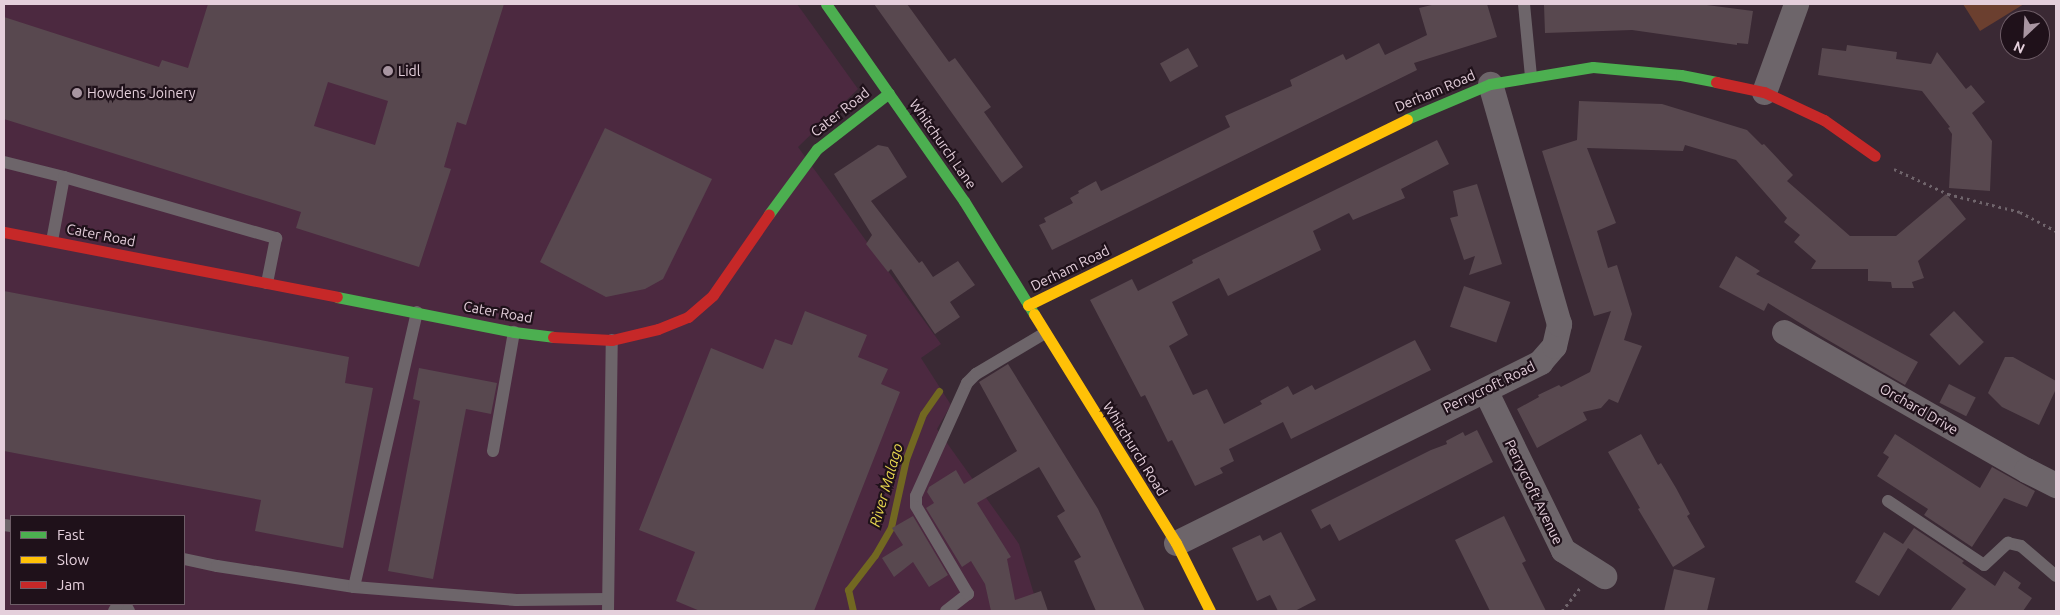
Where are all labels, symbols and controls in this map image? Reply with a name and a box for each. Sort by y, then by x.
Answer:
north arrow [2000,10,2050,60]
text: N [2011,38,2027,57]
place label: Lidl [398,63,420,79]
marker: Lidl [382,65,394,77]
street label: Derham Road [1392,67,1478,115]
street label: Cater Road [807,84,873,140]
place label: Howdens Joinery [87,85,196,101]
marker: Howdens Joinery [71,87,83,99]
street label: Whitchurch Lane [906,96,980,192]
street label: Cater Road [65,220,137,250]
street label: Derham Road [1028,242,1112,294]
street label: Cater Road [462,298,534,326]
street label: Perrycroft Road [1440,358,1538,416]
street label: Orchard Drive [1877,380,1961,438]
street label: Whitchurch Road [1099,399,1171,499]
street label: Perrycroft Avenue [1501,437,1567,547]
water label: River Malago [866,441,906,529]
legend [10,515,185,605]
text: Fast [57,526,84,543]
text: Slow [57,551,89,568]
text: Jam [57,576,85,593]

